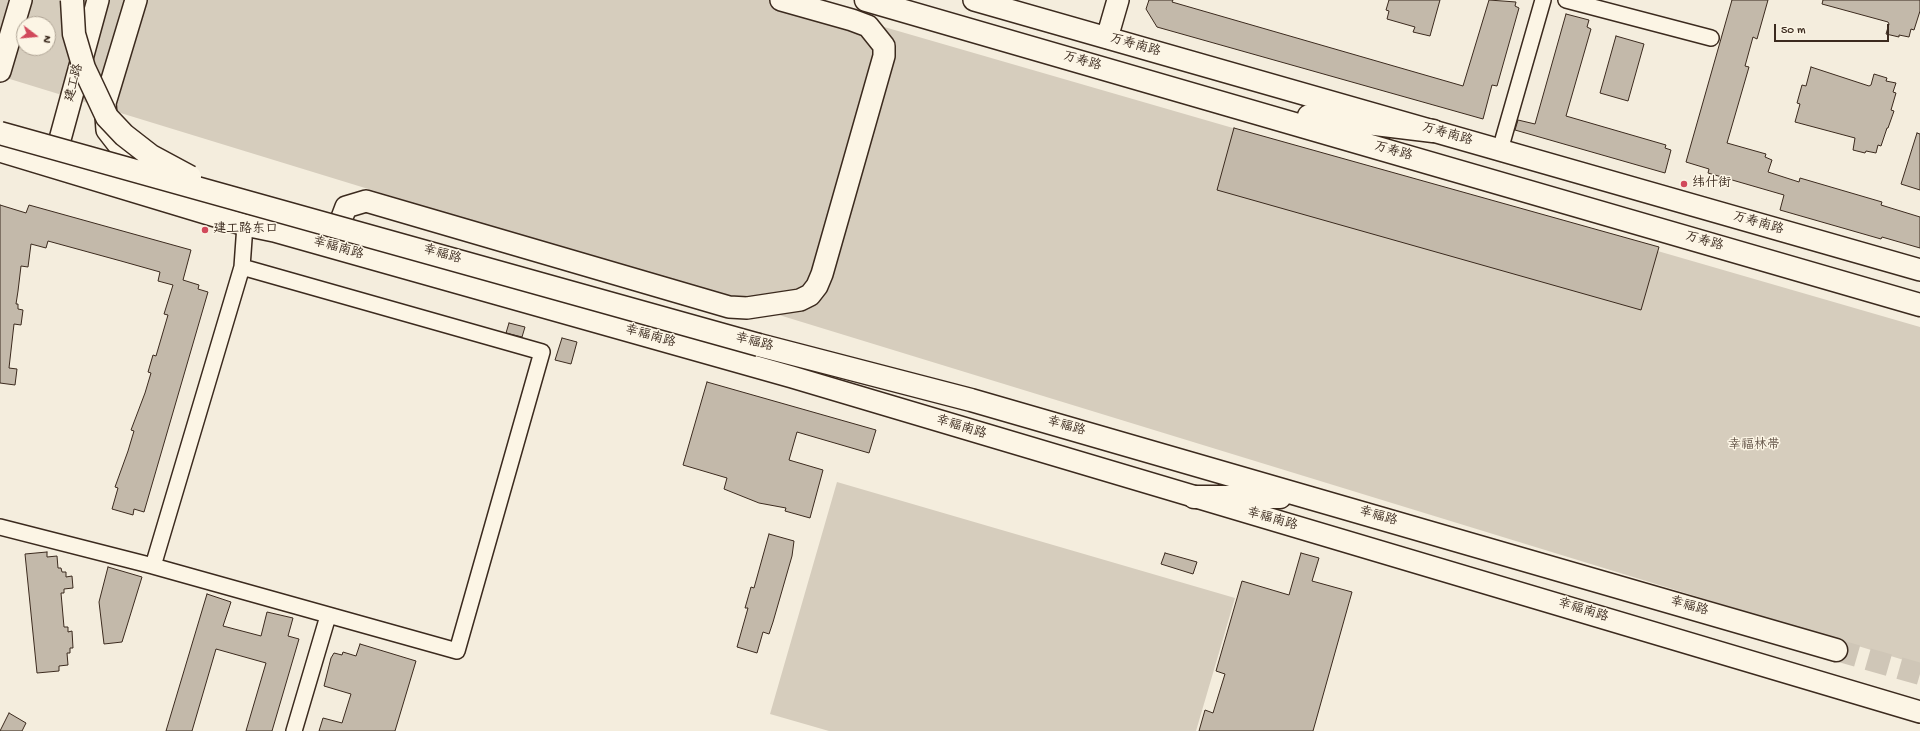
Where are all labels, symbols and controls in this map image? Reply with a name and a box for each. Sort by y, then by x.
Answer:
north arrow [16,16,56,56]
scale bar [1776,16,1891,42]
text: 50 m [1781,24,1806,38]
street label: 万寿南路 [1108,31,1162,61]
text: N [40,34,53,44]
street label: 万寿路 [1061,49,1103,75]
street label: 建工路 [62,62,88,104]
street label: 万寿南路 [1420,120,1474,150]
street label: 万寿路 [1372,139,1414,165]
place label: 纬什街 [1692,176,1731,192]
marker: 纬什街 [1679,179,1689,189]
street label: 万寿南路 [1731,209,1785,239]
place label: 建工路东口 [213,222,278,238]
marker: 建工路东口 [200,225,210,235]
street label: 万寿路 [1683,229,1725,255]
street label: 幸福南路 [311,234,365,264]
street label: 幸福路 [421,242,463,268]
street label: 幸福南路 [623,322,677,352]
street label: 幸福路 [733,330,775,356]
street label: 幸福南路 [934,413,988,443]
street label: 幸福路 [1045,414,1087,440]
park label: 幸福林带 [1728,438,1780,454]
street label: 幸福路 [1357,504,1399,530]
street label: 幸福南路 [1245,505,1299,535]
street label: 幸福路 [1668,594,1710,620]
street label: 幸福南路 [1556,596,1610,626]

